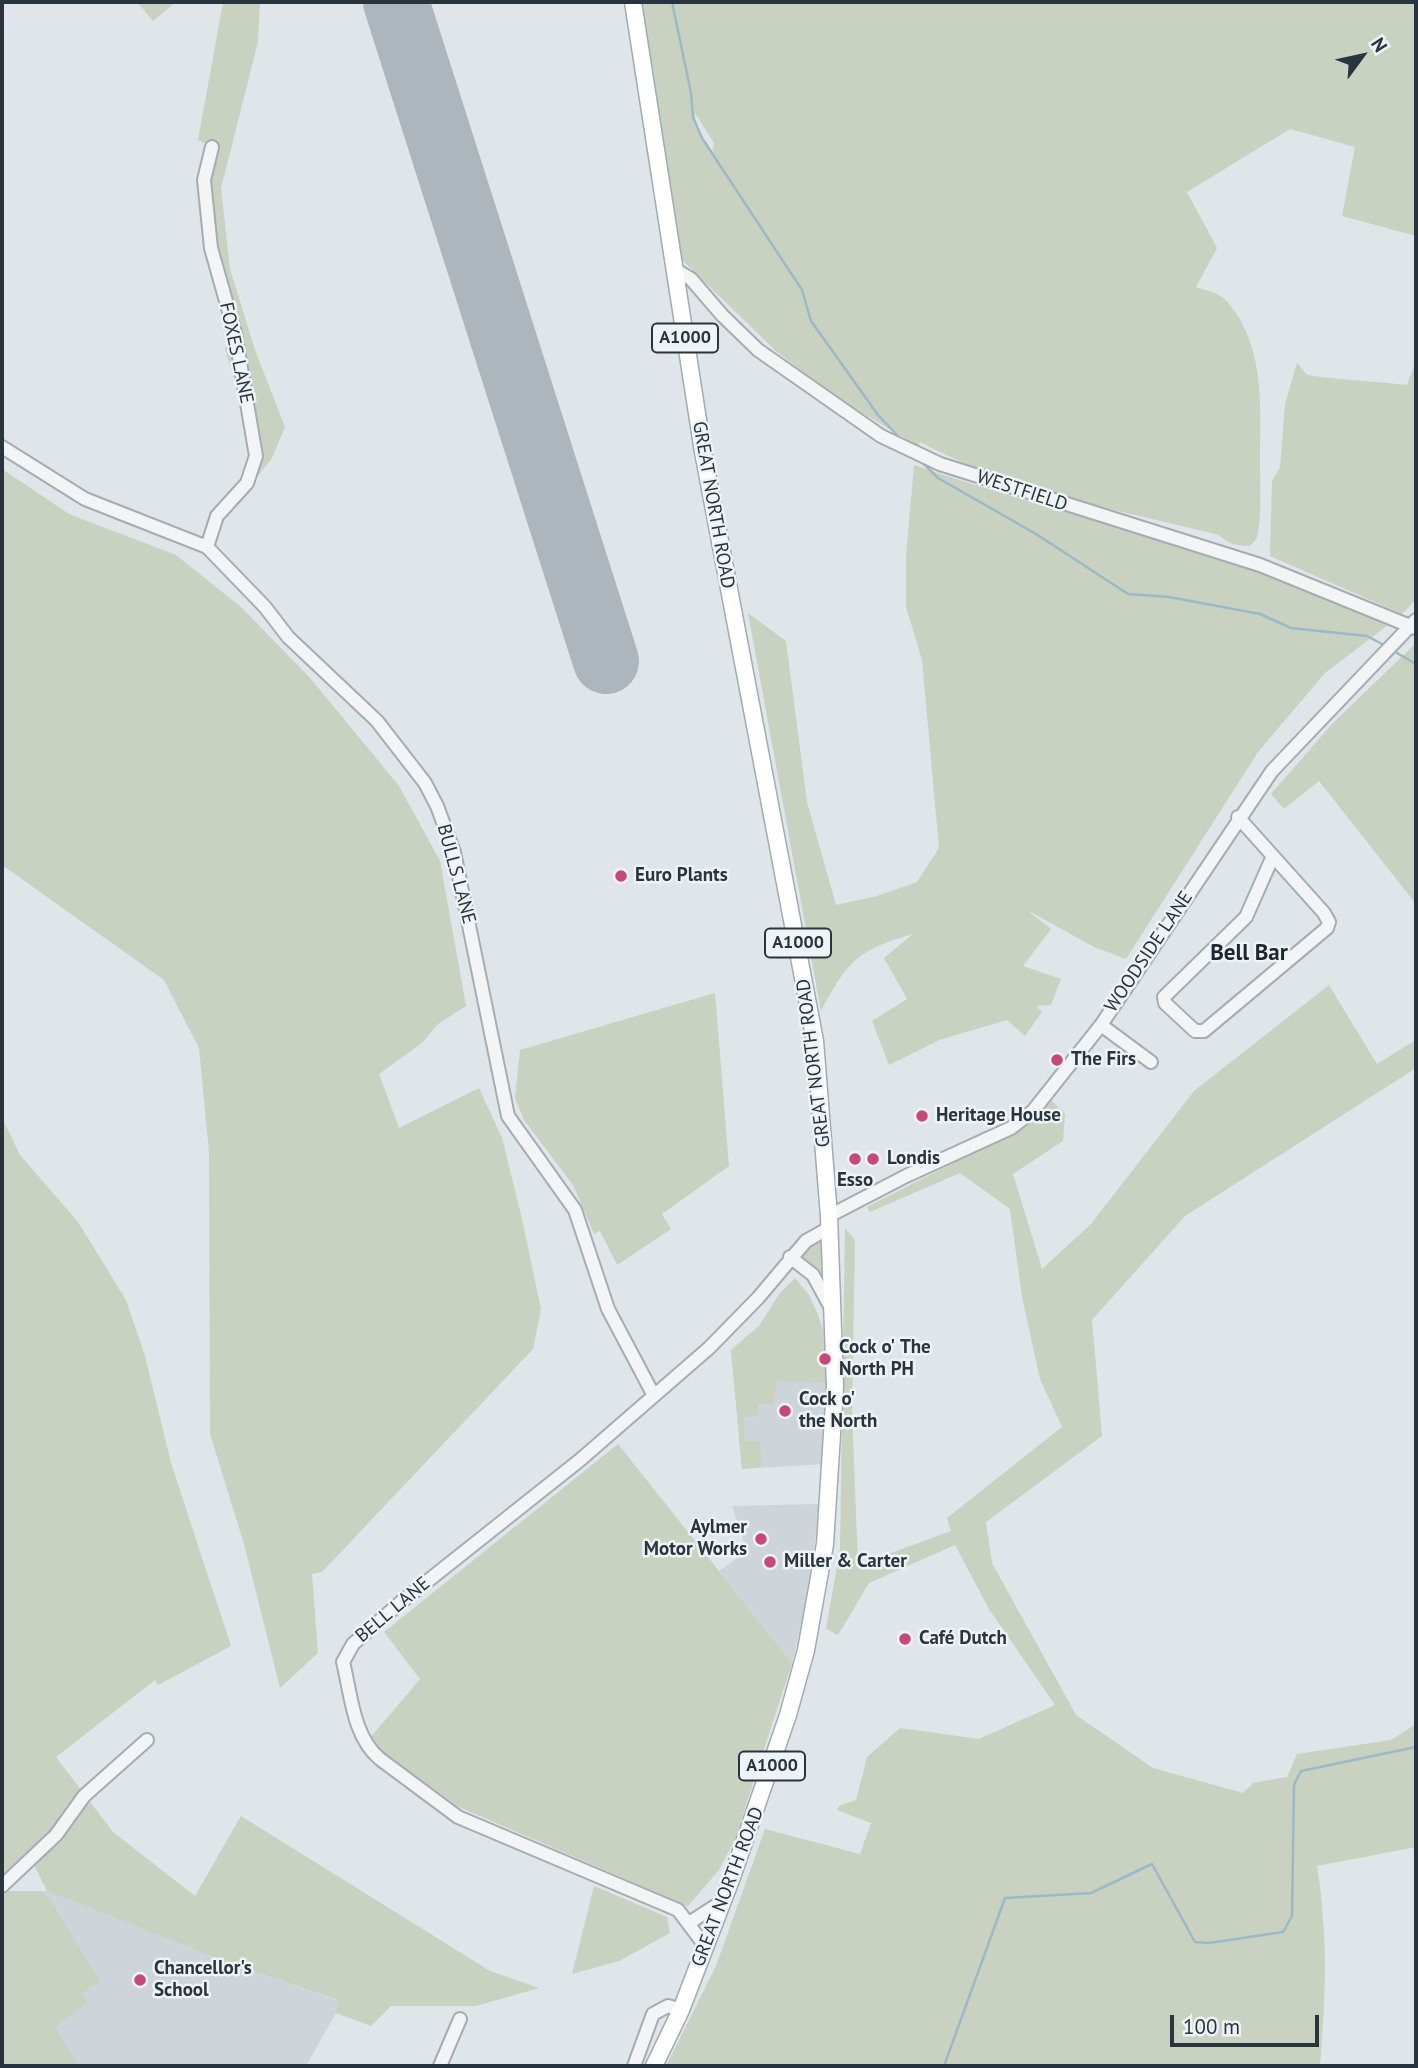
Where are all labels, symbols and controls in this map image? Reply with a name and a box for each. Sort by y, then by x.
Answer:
north arrow [1327,21,1397,91]
text: N [1366,33,1393,56]
street label: FOXES LANE [214,300,258,406]
road number: A1000 [652,324,718,352]
street label: GREAT NORTH ROAD [687,420,739,590]
street label: WESTFIELD [974,466,1070,516]
street label: BULLS LANE [432,822,480,926]
place label: Euro Plants [635,865,728,887]
marker: Euro Plants [613,868,629,884]
street label: WOODSIDE LANE [1100,887,1198,1017]
road number: A1000 [765,928,831,958]
district label: Bell Bar [1210,939,1288,967]
street label: GREAT NORTH ROAD [792,978,836,1148]
place label: The Firs [1071,1049,1136,1071]
marker: The Firs [1049,1052,1065,1068]
place label: Heritage House [936,1105,1061,1127]
marker: Heritage House [914,1108,930,1124]
place label: Londis [887,1148,940,1170]
marker: Esso [847,1151,863,1167]
marker: Londis [865,1151,881,1167]
place label: Esso [837,1170,873,1192]
place label: Cock o' The North PH [839,1337,931,1381]
marker: Cock o' The North PH [817,1351,833,1367]
place label: Cock o' the North [799,1389,877,1433]
marker: Cock o' the North [777,1403,793,1419]
place label: Aylmer Motor Works [644,1517,747,1561]
marker: Aylmer Motor Works [753,1531,769,1547]
place label: Miller & Carter [784,1551,907,1573]
marker: Miller & Carter [762,1554,778,1570]
street label: BELL LANE [351,1572,435,1648]
place label: Café Dutch [919,1628,1007,1650]
marker: Café Dutch [897,1631,913,1647]
road number: A1000 [739,1751,805,1780]
street label: GREAT NORTH ROAD [687,1804,769,1970]
place label: Chancellor's School [154,1958,252,2002]
marker: Chancellor's School [132,1972,148,1988]
scale bar [1173,2002,1322,2046]
text: 100 m [1183,2013,1240,2040]

